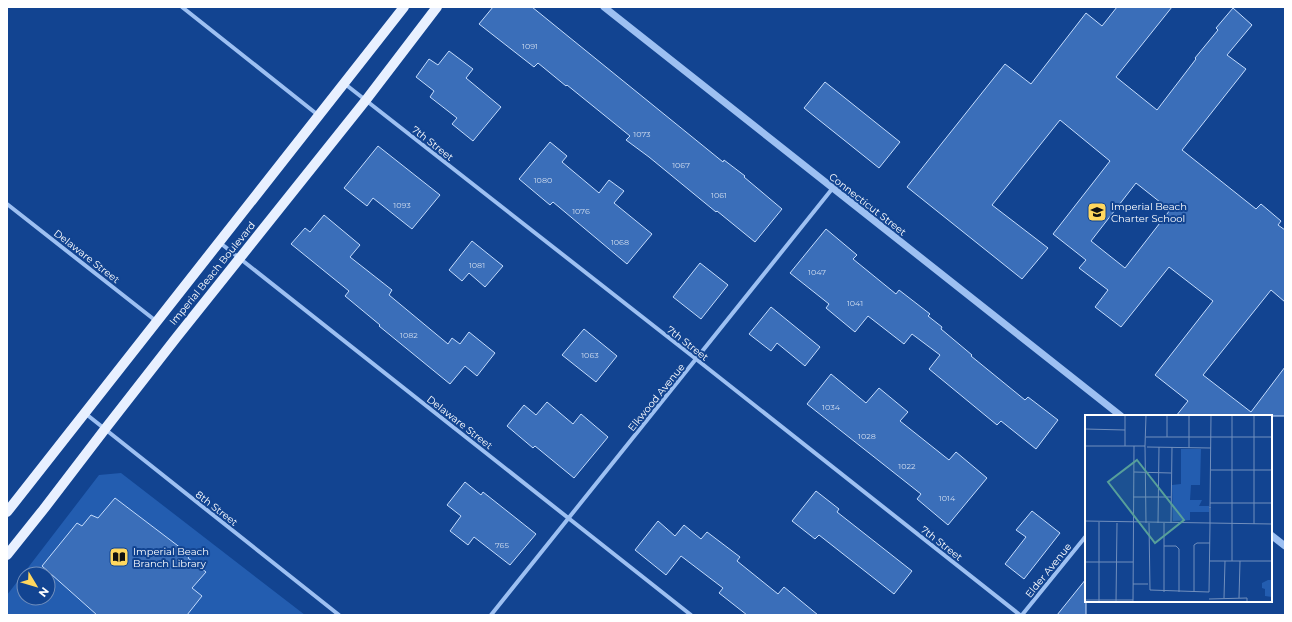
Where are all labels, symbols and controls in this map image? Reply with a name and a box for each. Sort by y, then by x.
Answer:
house number: 1091 [522,41,538,51]
street label: 7th Street [409,123,456,164]
house number: 1073 [633,129,651,139]
house number: 1067 [672,160,690,170]
street label: Connecticut Street [826,170,909,239]
house number: 1080 [534,175,552,185]
house number: 1061 [711,190,727,200]
house number: 1093 [393,200,411,210]
place label: Imperial Beach Charter School [1111,200,1187,225]
school or university icon: Imperial Beach Charter School [1086,201,1108,223]
house number: 1076 [572,206,590,216]
street label: Imperial Beach Boulevard [167,219,258,328]
street label: Delaware Street [51,227,122,286]
house number: 1068 [611,237,629,247]
house number: 1081 [469,260,485,270]
house number: 1047 [808,267,826,277]
house number: 1041 [847,298,863,308]
street label: 7th Street [664,323,711,364]
house number: 1082 [400,330,418,340]
house number: 1063 [581,350,599,360]
street label: Elkwood Avenue [625,361,688,434]
street label: Delaware Street [424,393,495,452]
house number: 1034 [822,402,841,412]
inset map [1085,415,1272,602]
house number: 1028 [858,431,876,441]
house number: 1022 [898,461,916,471]
street label: 8th Street [193,488,240,529]
house number: 1014 [939,493,956,503]
street label: 7th Street [918,523,965,564]
house number: 765 [495,540,509,550]
street label: Elder Avenue [1022,540,1074,600]
place label: Imperial Beach Branch Library [133,545,209,570]
library icon: Imperial Beach Branch Library [108,546,130,568]
north arrow [16,566,56,606]
text: N [36,584,52,600]

